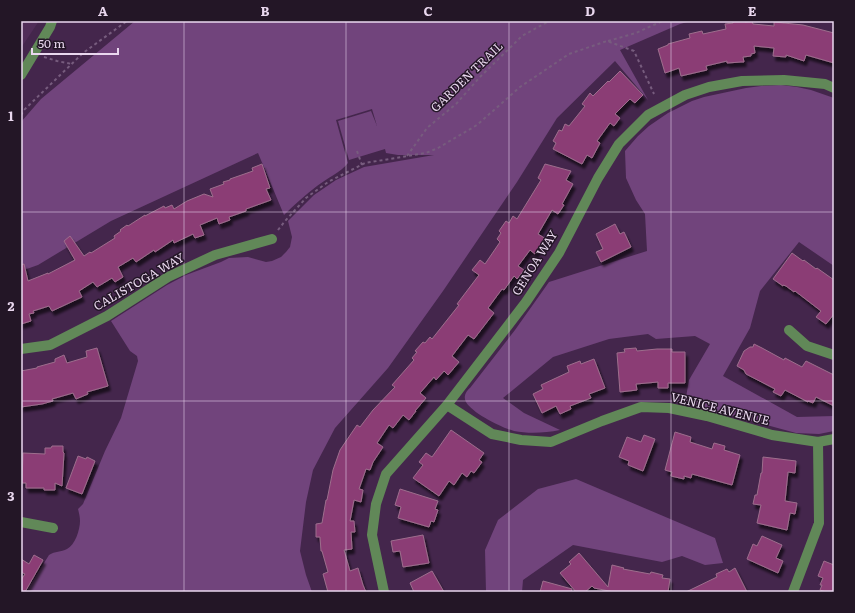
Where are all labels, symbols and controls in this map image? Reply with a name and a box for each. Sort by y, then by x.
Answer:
text: A [98,1,108,20]
text: B [261,1,270,20]
text: C [423,1,433,20]
text: D [585,1,595,20]
text: E [748,1,757,20]
scale bar [32,30,118,56]
text: 50 m [38,34,65,52]
street label: GARDEN TRAIL [426,37,507,116]
text: 1 [8,106,14,125]
street label: GENOA WAY [507,226,562,299]
street label: CALISTOGA WAY [90,248,188,315]
text: 2 [8,296,15,315]
street label: VENICE AVENUE [669,387,772,429]
text: 3 [7,486,15,505]

